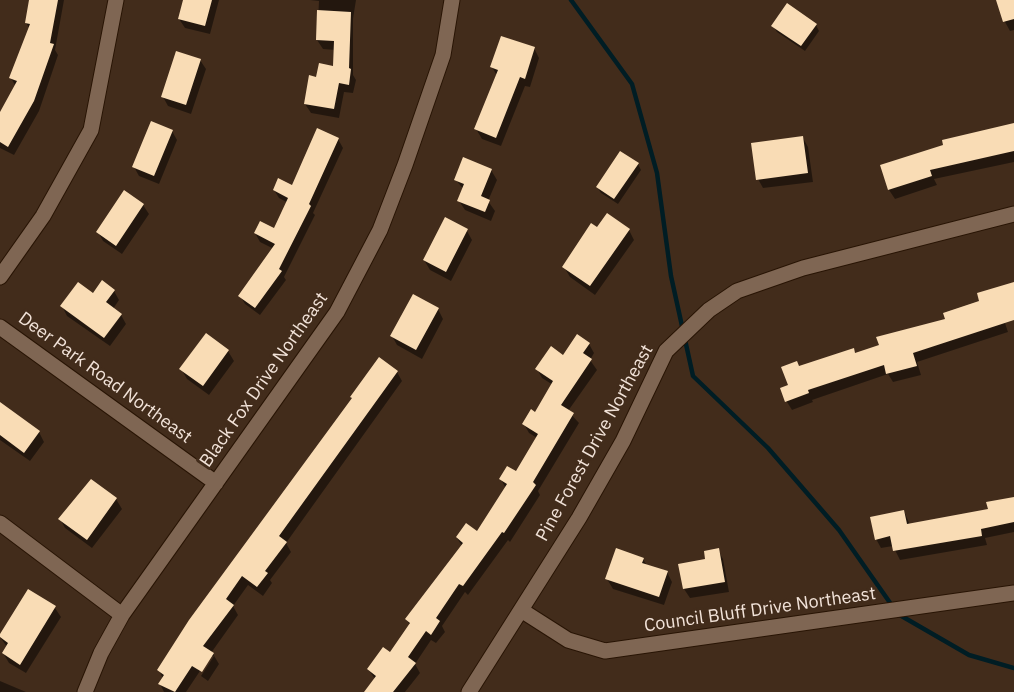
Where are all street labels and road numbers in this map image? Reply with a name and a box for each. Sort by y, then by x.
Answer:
street label: Black Fox Drive Northeast [195,288,333,472]
street label: Deer Park Road Northeast [14,308,196,448]
street label: Pine Forest Drive Northeast [532,341,658,545]
street label: Council Bluff Drive Northeast [643,583,877,637]

